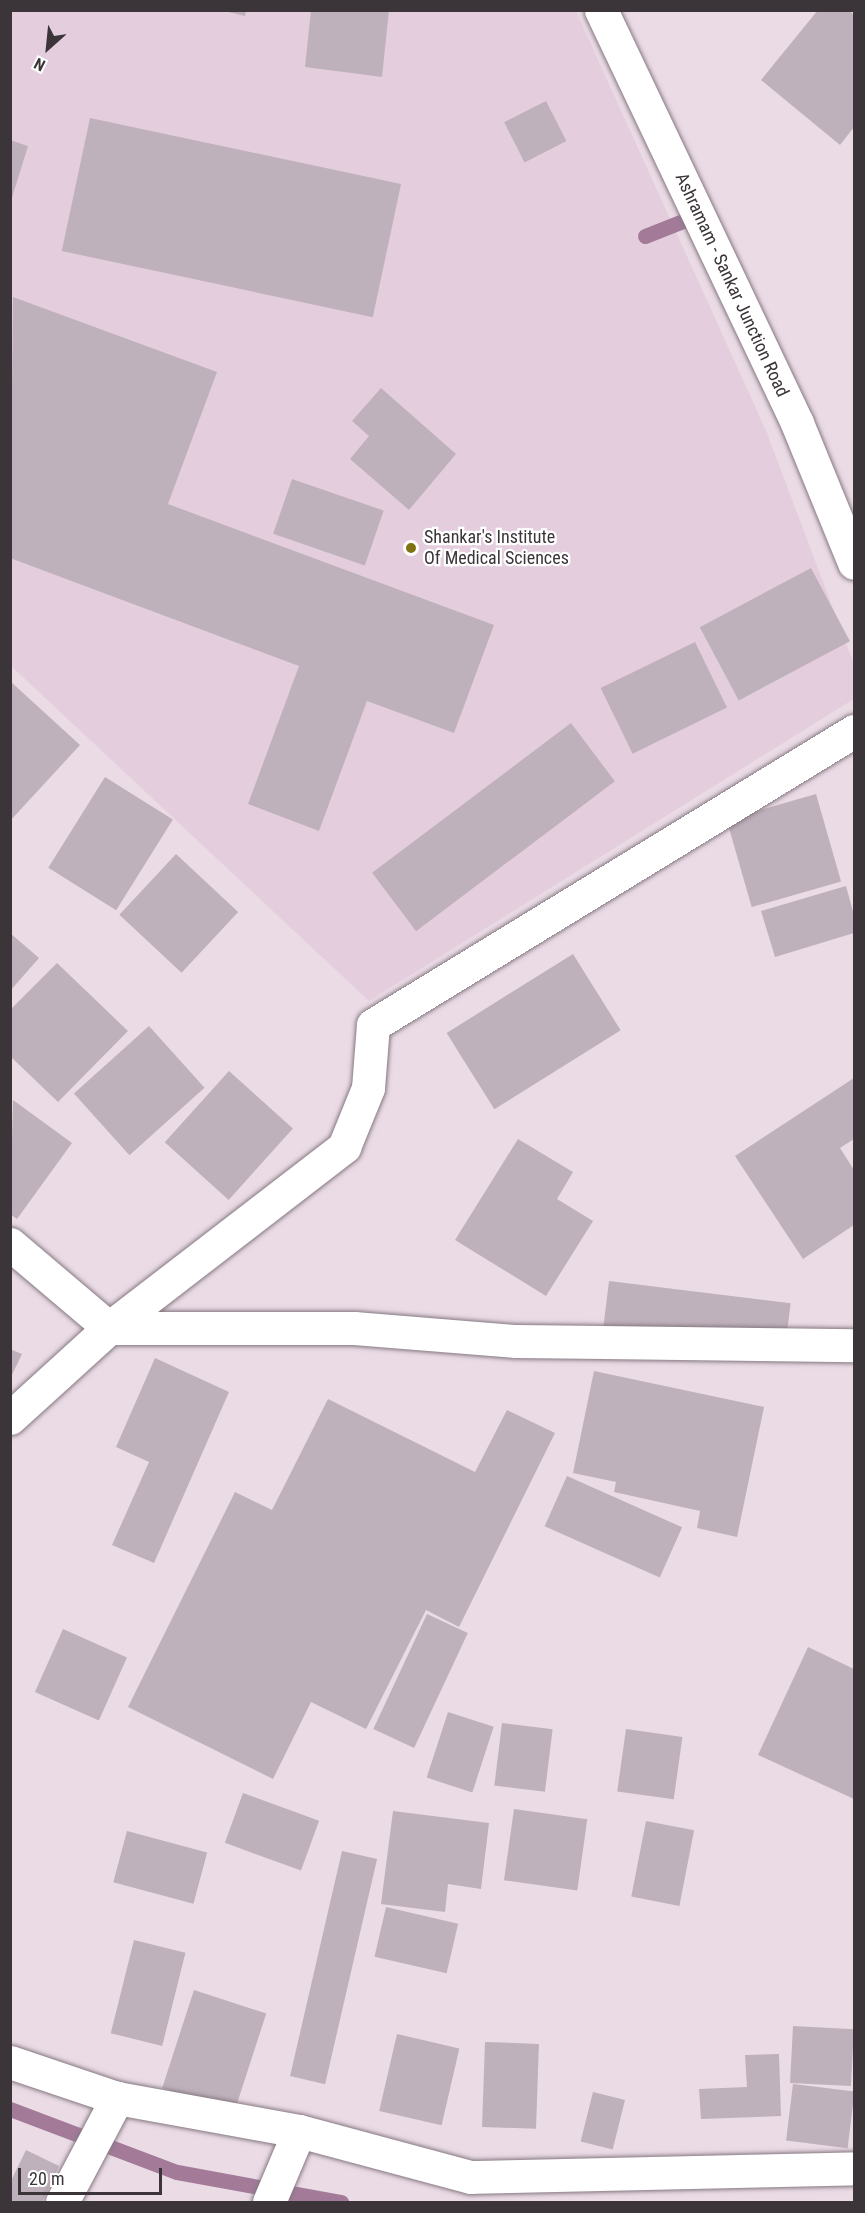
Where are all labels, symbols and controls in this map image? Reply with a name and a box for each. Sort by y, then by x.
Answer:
north arrow [18,18,78,78]
text: N [31,54,48,75]
street label: Ashramam - Sankar Junction Road [671,170,793,400]
place label: Shankar's Institute Of Medical Sciences [424,527,569,570]
marker: Shankar's Institute Of Medical Sciences [402,539,420,557]
scale bar [21,2156,165,2194]
text: 20 m [29,2168,64,2189]

